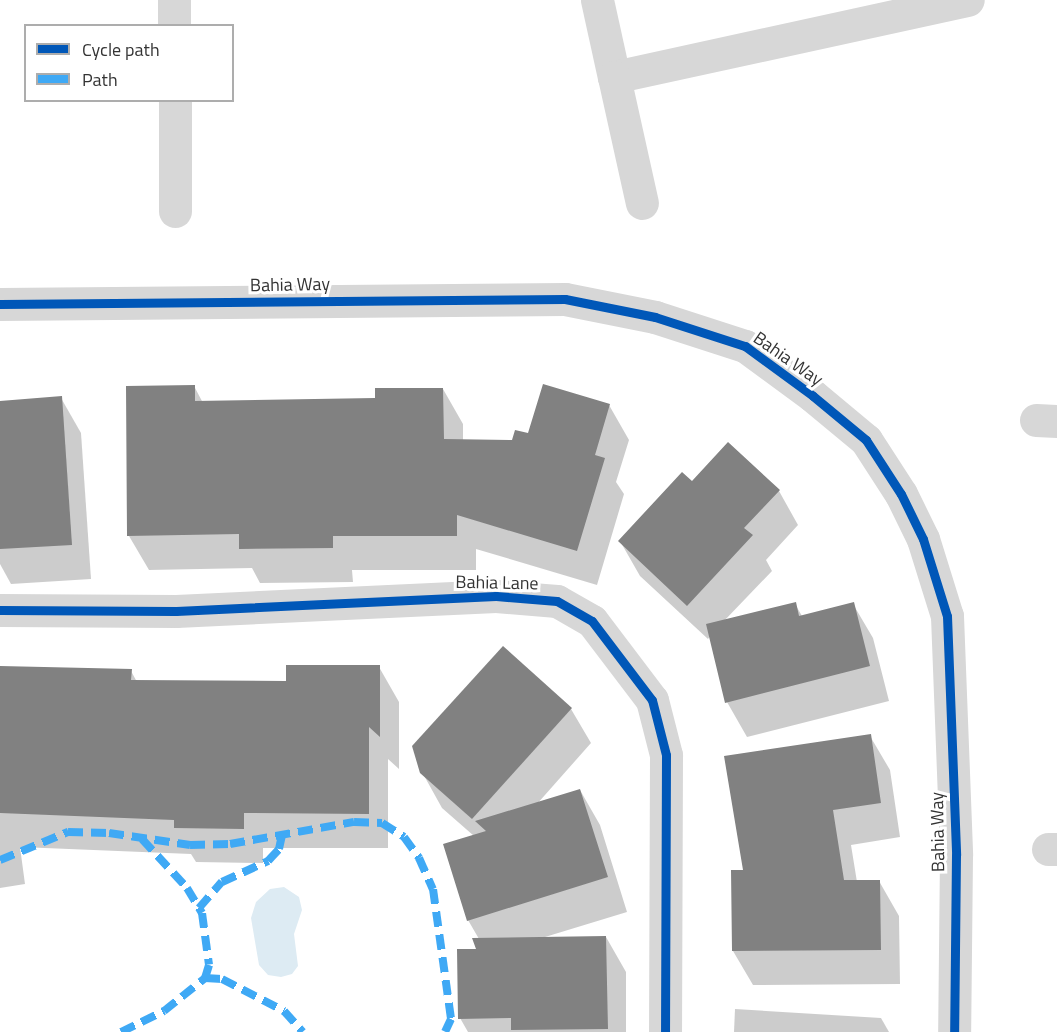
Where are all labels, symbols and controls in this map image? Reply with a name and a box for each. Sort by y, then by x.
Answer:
legend [24,24,234,102]
text: Cycle path [82,36,160,63]
text: Path [82,66,118,93]
street label: Bahia Way [250,274,330,296]
street label: Bahia Way [749,327,827,391]
street label: Bahia Lane [455,571,539,595]
street label: Bahia Way [927,792,949,872]

